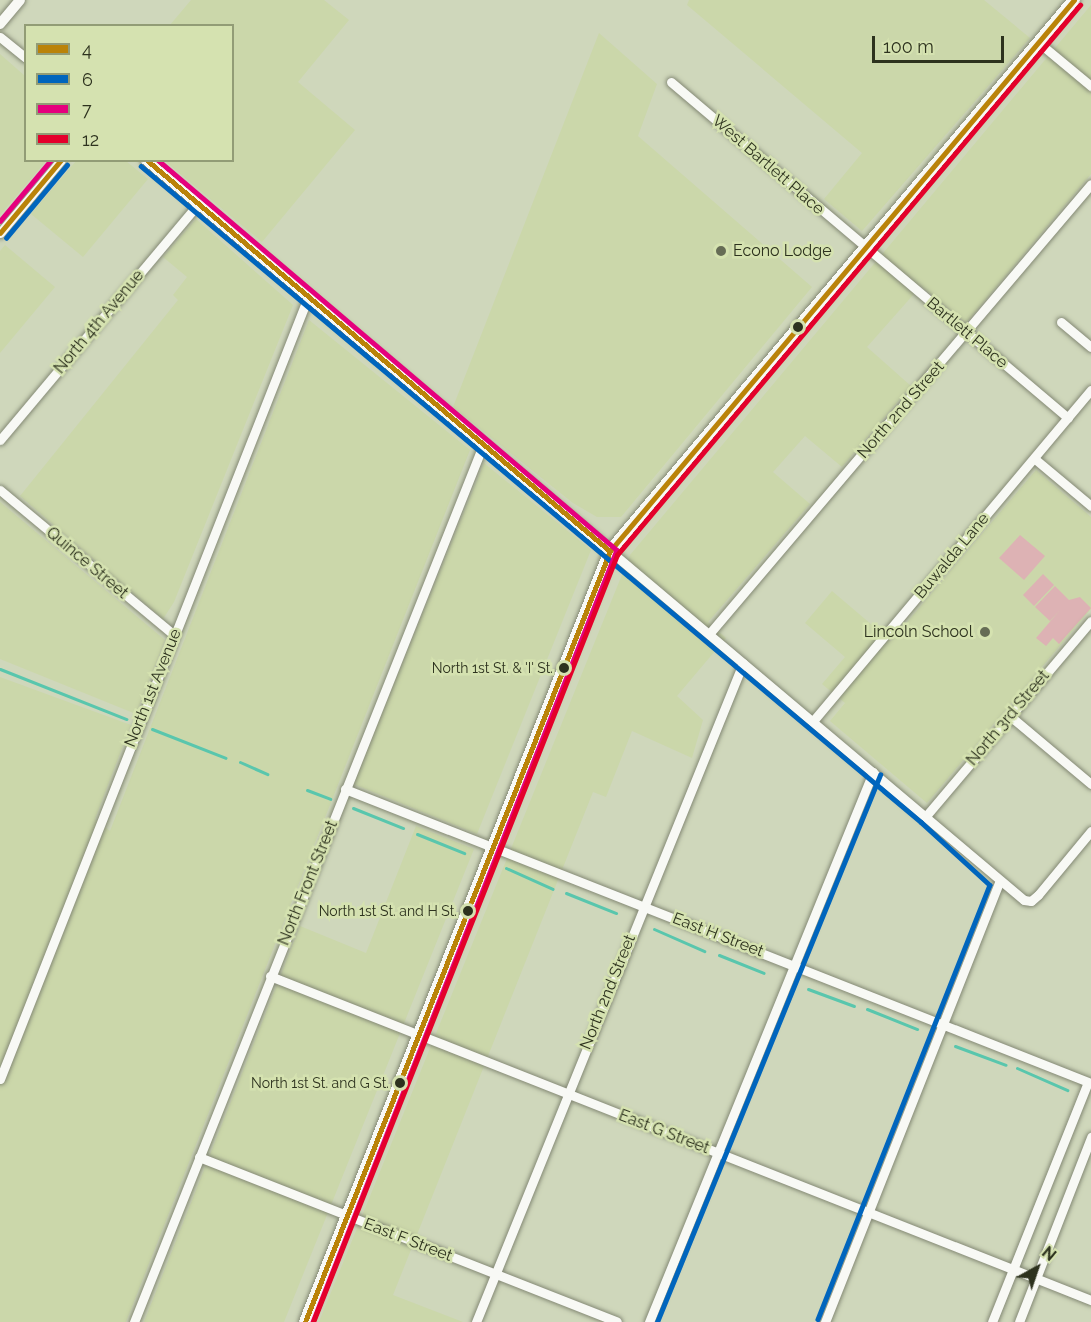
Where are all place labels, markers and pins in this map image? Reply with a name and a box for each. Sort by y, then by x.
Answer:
place label: Econo Lodge [733,241,832,261]
marker: Econo Lodge [714,244,728,258]
unlabelled marker [792,321,804,333]
place label: Lincoln School [864,622,973,642]
marker: Lincoln School [978,625,992,639]
place label: North 1st St. & 'I' St. [431,660,553,676]
marker: North 1st St. & 'I' St. [558,662,570,674]
place label: North 1st St. and H St. [319,903,457,919]
marker: North 1st St. and H St. [462,905,474,917]
place label: North 1st St. and G St. [251,1075,389,1091]
marker: North 1st St. and G St. [394,1077,406,1089]

